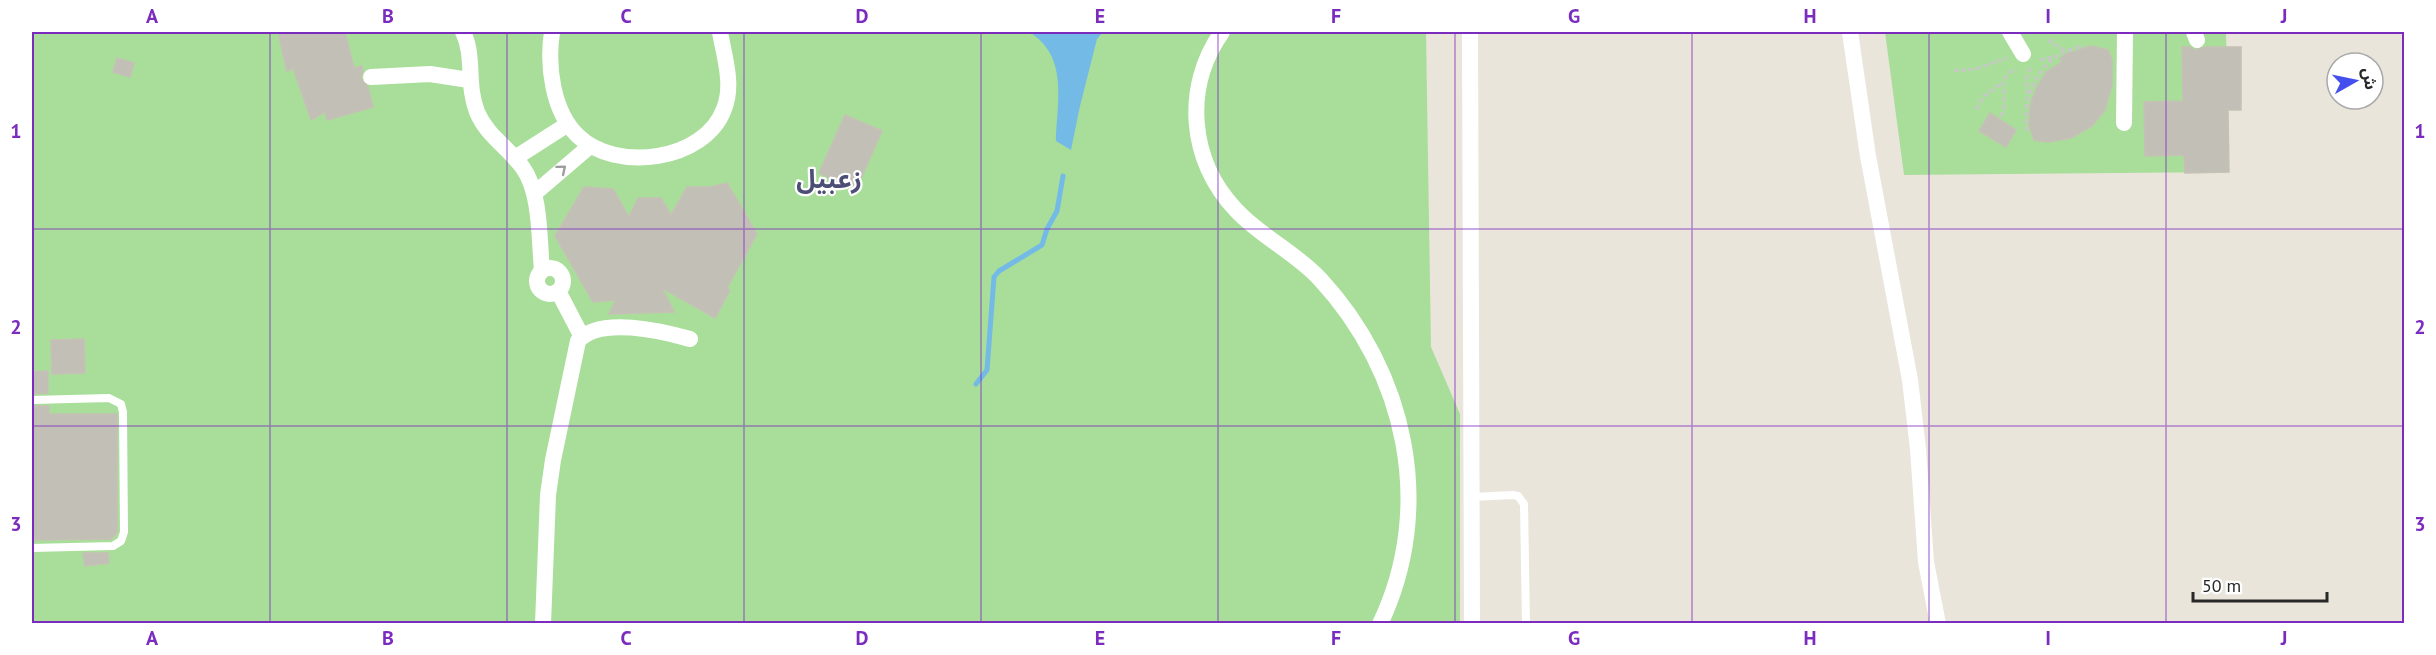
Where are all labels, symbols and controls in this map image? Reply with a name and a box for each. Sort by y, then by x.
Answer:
text: A [146,3,159,29]
text: B [382,3,394,29]
text: C [620,3,632,29]
text: D [856,3,869,29]
text: E [1095,3,1105,29]
text: F [1331,3,1341,29]
text: G [1568,3,1580,29]
text: H [1803,3,1817,29]
text: I [2045,3,2051,29]
text: J [2280,3,2287,29]
north arrow [2325,51,2385,111]
text: ش [2358,66,2381,91]
text: 1 [10,118,22,144]
text: 1 [2414,118,2426,144]
district label: زعبيل [796,162,862,195]
one-way arrow [555,166,566,177]
text: 2 [10,314,22,340]
text: 2 [2414,314,2426,340]
text: 3 [10,511,22,537]
text: 3 [2414,511,2426,537]
scale bar [2193,565,2326,603]
text: 50 m [2202,574,2241,597]
text: A [146,625,159,651]
text: B [382,625,394,651]
text: C [620,625,632,651]
text: D [856,625,869,651]
text: E [1095,625,1105,651]
text: F [1331,625,1341,651]
text: G [1568,625,1580,651]
text: H [1803,625,1817,651]
text: I [2045,625,2051,651]
text: J [2280,625,2287,651]

